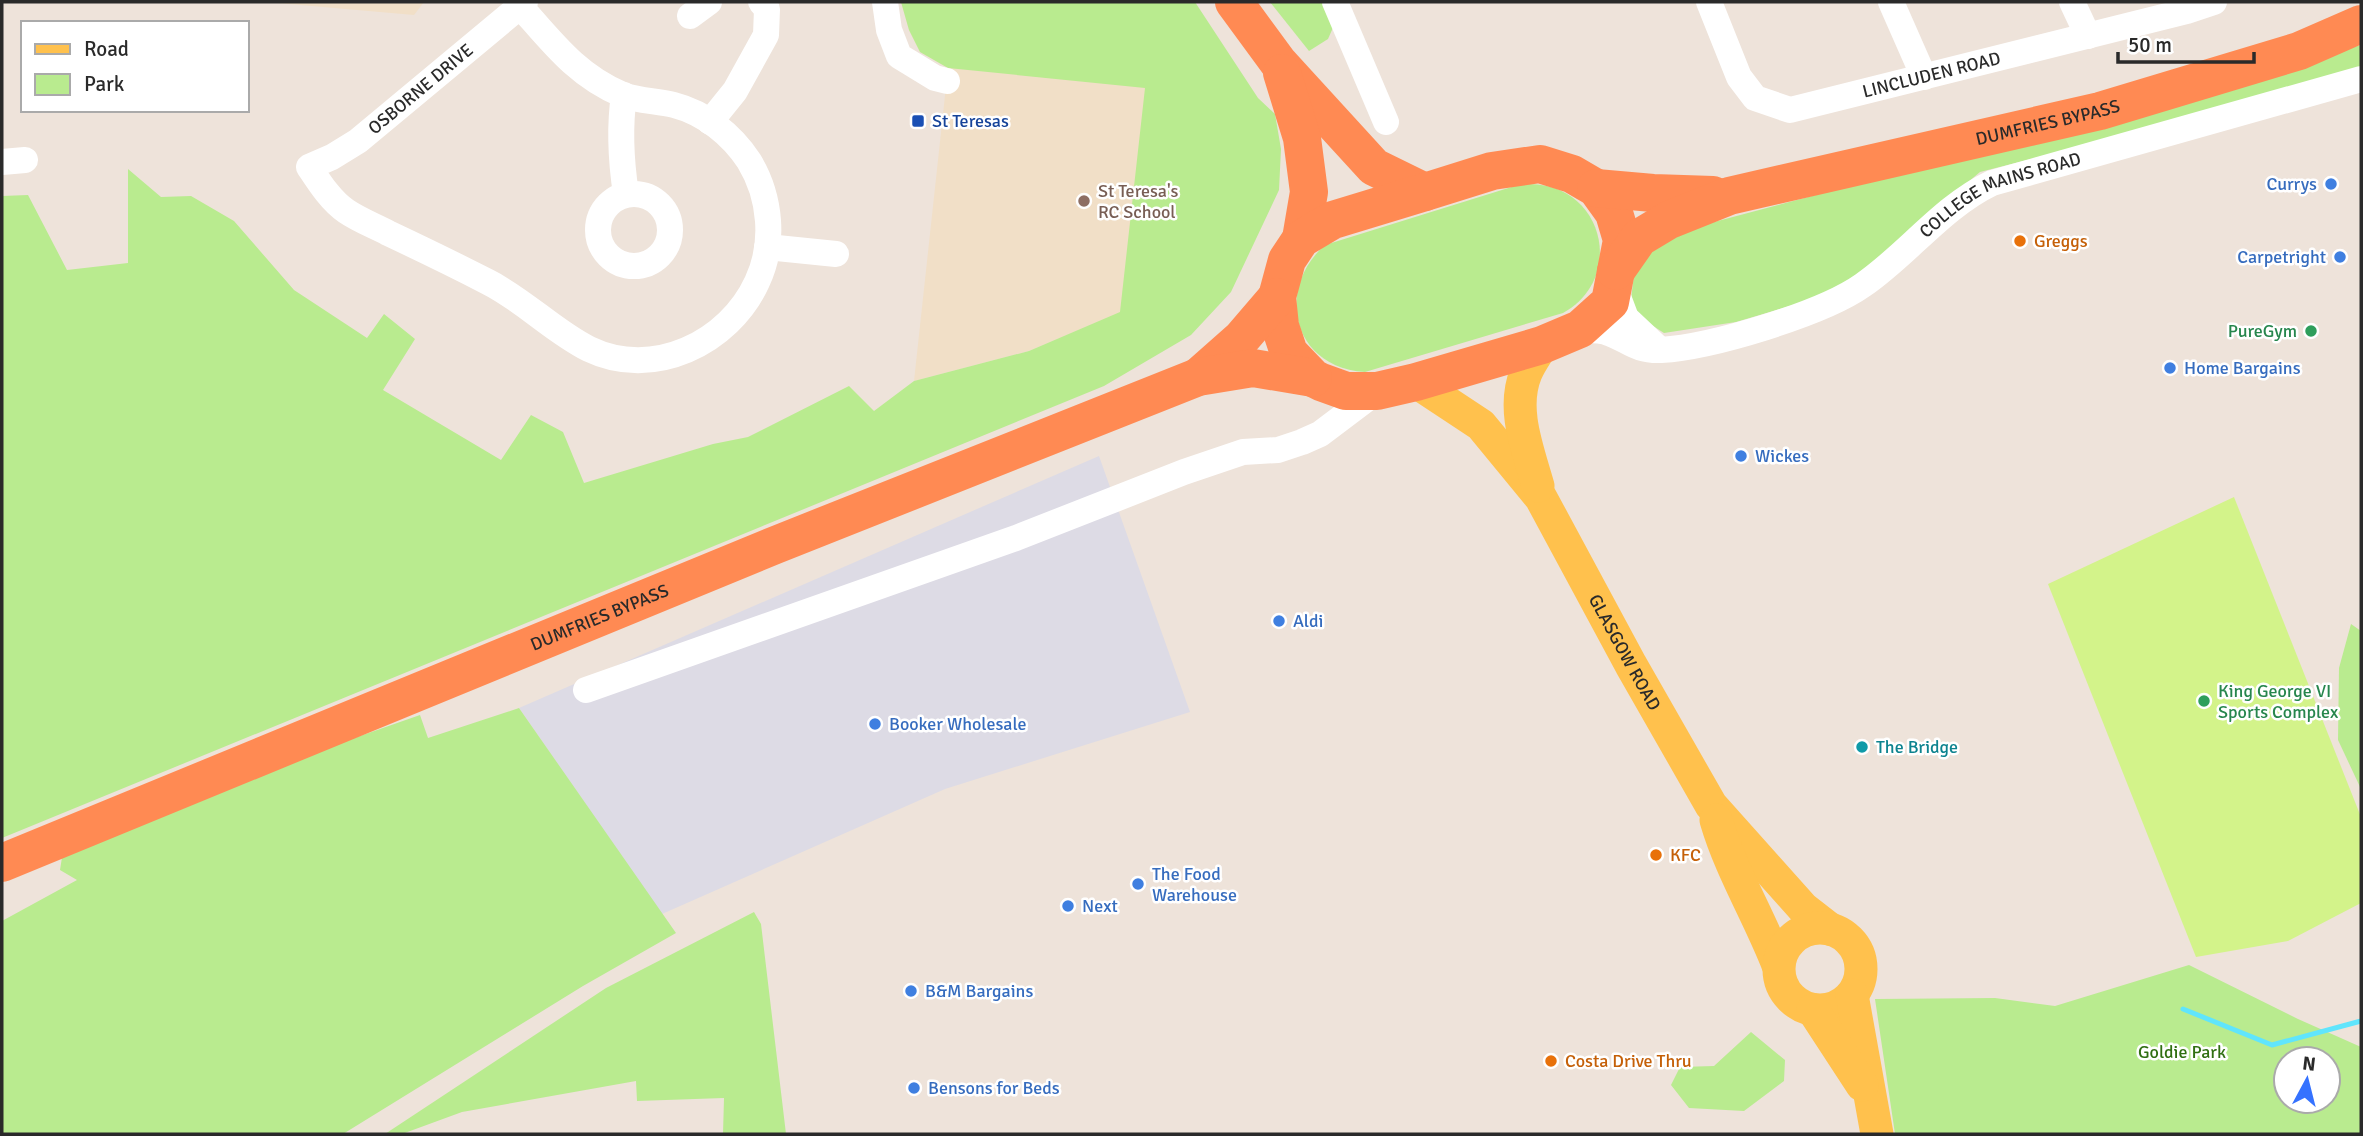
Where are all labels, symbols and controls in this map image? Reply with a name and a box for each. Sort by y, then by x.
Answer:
legend [21,21,248,112]
scale bar [2118,21,2254,65]
text: 50 m [2128,32,2172,58]
text: Road [84,36,129,62]
street label: OSBORNE DRIVE [364,39,478,139]
street label: LINCLUDEN ROAD [1860,47,2003,103]
text: Park [84,71,125,97]
street label: DUMFRIES BYPASS [1974,95,2123,150]
place label: St Teresas [932,110,1009,132]
marker: St Teresas [910,113,926,129]
street label: COLLEGE MAINS ROAD [1915,147,2083,243]
place label: Currys [2266,173,2317,195]
marker: Currys [2323,176,2339,192]
place label: St Teresa's RC School [1098,180,1179,223]
marker: St Teresa's RC School [1076,193,1092,209]
place label: Greggs [2034,230,2088,252]
marker: Greggs [2012,233,2028,249]
place label: Carpetright [2237,246,2326,268]
marker: Carpetright [2332,249,2348,265]
place label: PureGym [2228,320,2297,342]
marker: PureGym [2303,323,2319,339]
place label: Home Bargains [2184,357,2301,379]
marker: Home Bargains [2162,360,2178,376]
place label: Wickes [1755,445,1809,467]
marker: Wickes [1733,448,1749,464]
street label: DUMFRIES BYPASS [527,579,672,656]
street label: GLASGOW ROAD [1584,590,1666,714]
place label: Aldi [1293,610,1323,632]
marker: Aldi [1271,613,1287,629]
place label: King George VI Sports Complex [2218,680,2339,723]
marker: King George VI Sports Complex [2196,693,2212,709]
place label: Booker Wholesale [889,713,1027,735]
marker: Booker Wholesale [867,716,883,732]
place label: The Bridge [1876,736,1958,758]
marker: The Bridge [1854,739,1870,755]
place label: KFC [1670,844,1701,866]
marker: KFC [1648,847,1664,863]
place label: The Food Warehouse [1152,863,1237,906]
marker: The Food Warehouse [1130,876,1146,892]
place label: Next [1082,895,1118,917]
marker: Next [1060,898,1076,914]
place label: B&M Bargains [925,980,1033,1002]
marker: B&M Bargains [903,983,919,999]
park label: Goldie Park [2138,1041,2226,1063]
north arrow [2272,1045,2342,1115]
place label: Costa Drive Thru [1565,1050,1692,1072]
text: N [2301,1051,2317,1077]
marker: Costa Drive Thru [1543,1053,1559,1069]
place label: Bensons for Beds [928,1077,1060,1099]
marker: Bensons for Beds [906,1080,922,1096]

